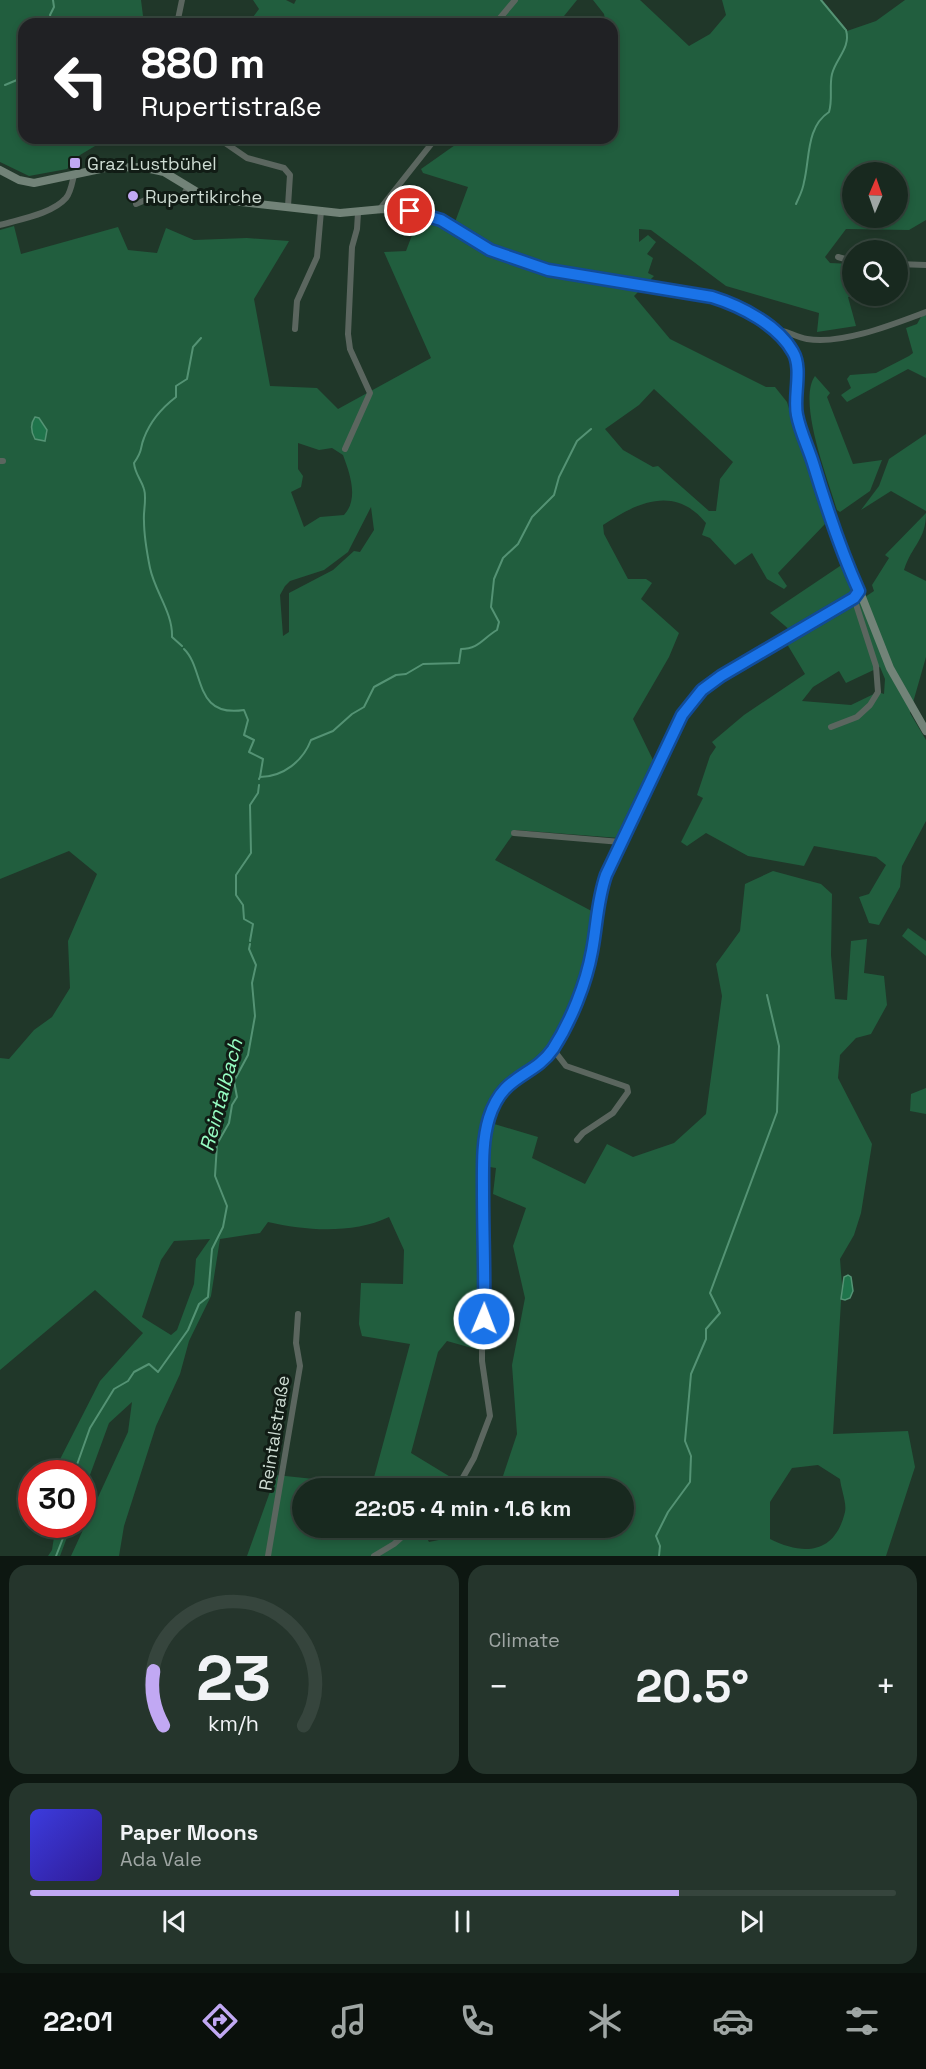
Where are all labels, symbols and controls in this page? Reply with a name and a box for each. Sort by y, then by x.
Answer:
text: 880 m [141,37,265,90]
icon: left [42,42,120,120]
text: Rupertistraße [141,89,322,124]
place label: Graz Lustbühel [87,152,217,175]
marker: Graz Lustbühel [68,156,82,170]
north arrow [842,162,908,228]
map controls [842,162,908,306]
place label: Rupertikirche [145,185,262,208]
pin [384,185,435,236]
marker: Rupertikirche [126,189,140,203]
icon: arrive [393,194,426,227]
button: search [842,240,908,306]
water label: Reintalbach [194,1035,249,1154]
position arrow [452,1287,516,1351]
street label: Reintalstraße [254,1374,294,1492]
speed limit sign: 30 [18,1460,96,1538]
text: 22:05 · 4 min · 1.6 km [355,1494,571,1522]
text: Climate [489,1627,560,1653]
text: 23 [196,1639,271,1718]
text: 20.5° [636,1658,749,1715]
text: − [489,1666,509,1708]
text: + [876,1666,896,1708]
text: km/h [208,1711,259,1738]
text: Paper Moons [120,1818,258,1846]
text: Ada Vale [120,1846,202,1872]
icon: previous [158,1905,191,1938]
icon: pause [446,1905,479,1938]
icon: next [735,1905,768,1938]
icon: directions [199,2000,241,2042]
icon: music [328,2000,370,2042]
icon: phone [456,2000,498,2042]
icon: climate [584,2000,626,2042]
icon: car [712,2000,754,2042]
icon: filters [841,2000,883,2042]
text: 22:01 [43,2004,113,2039]

